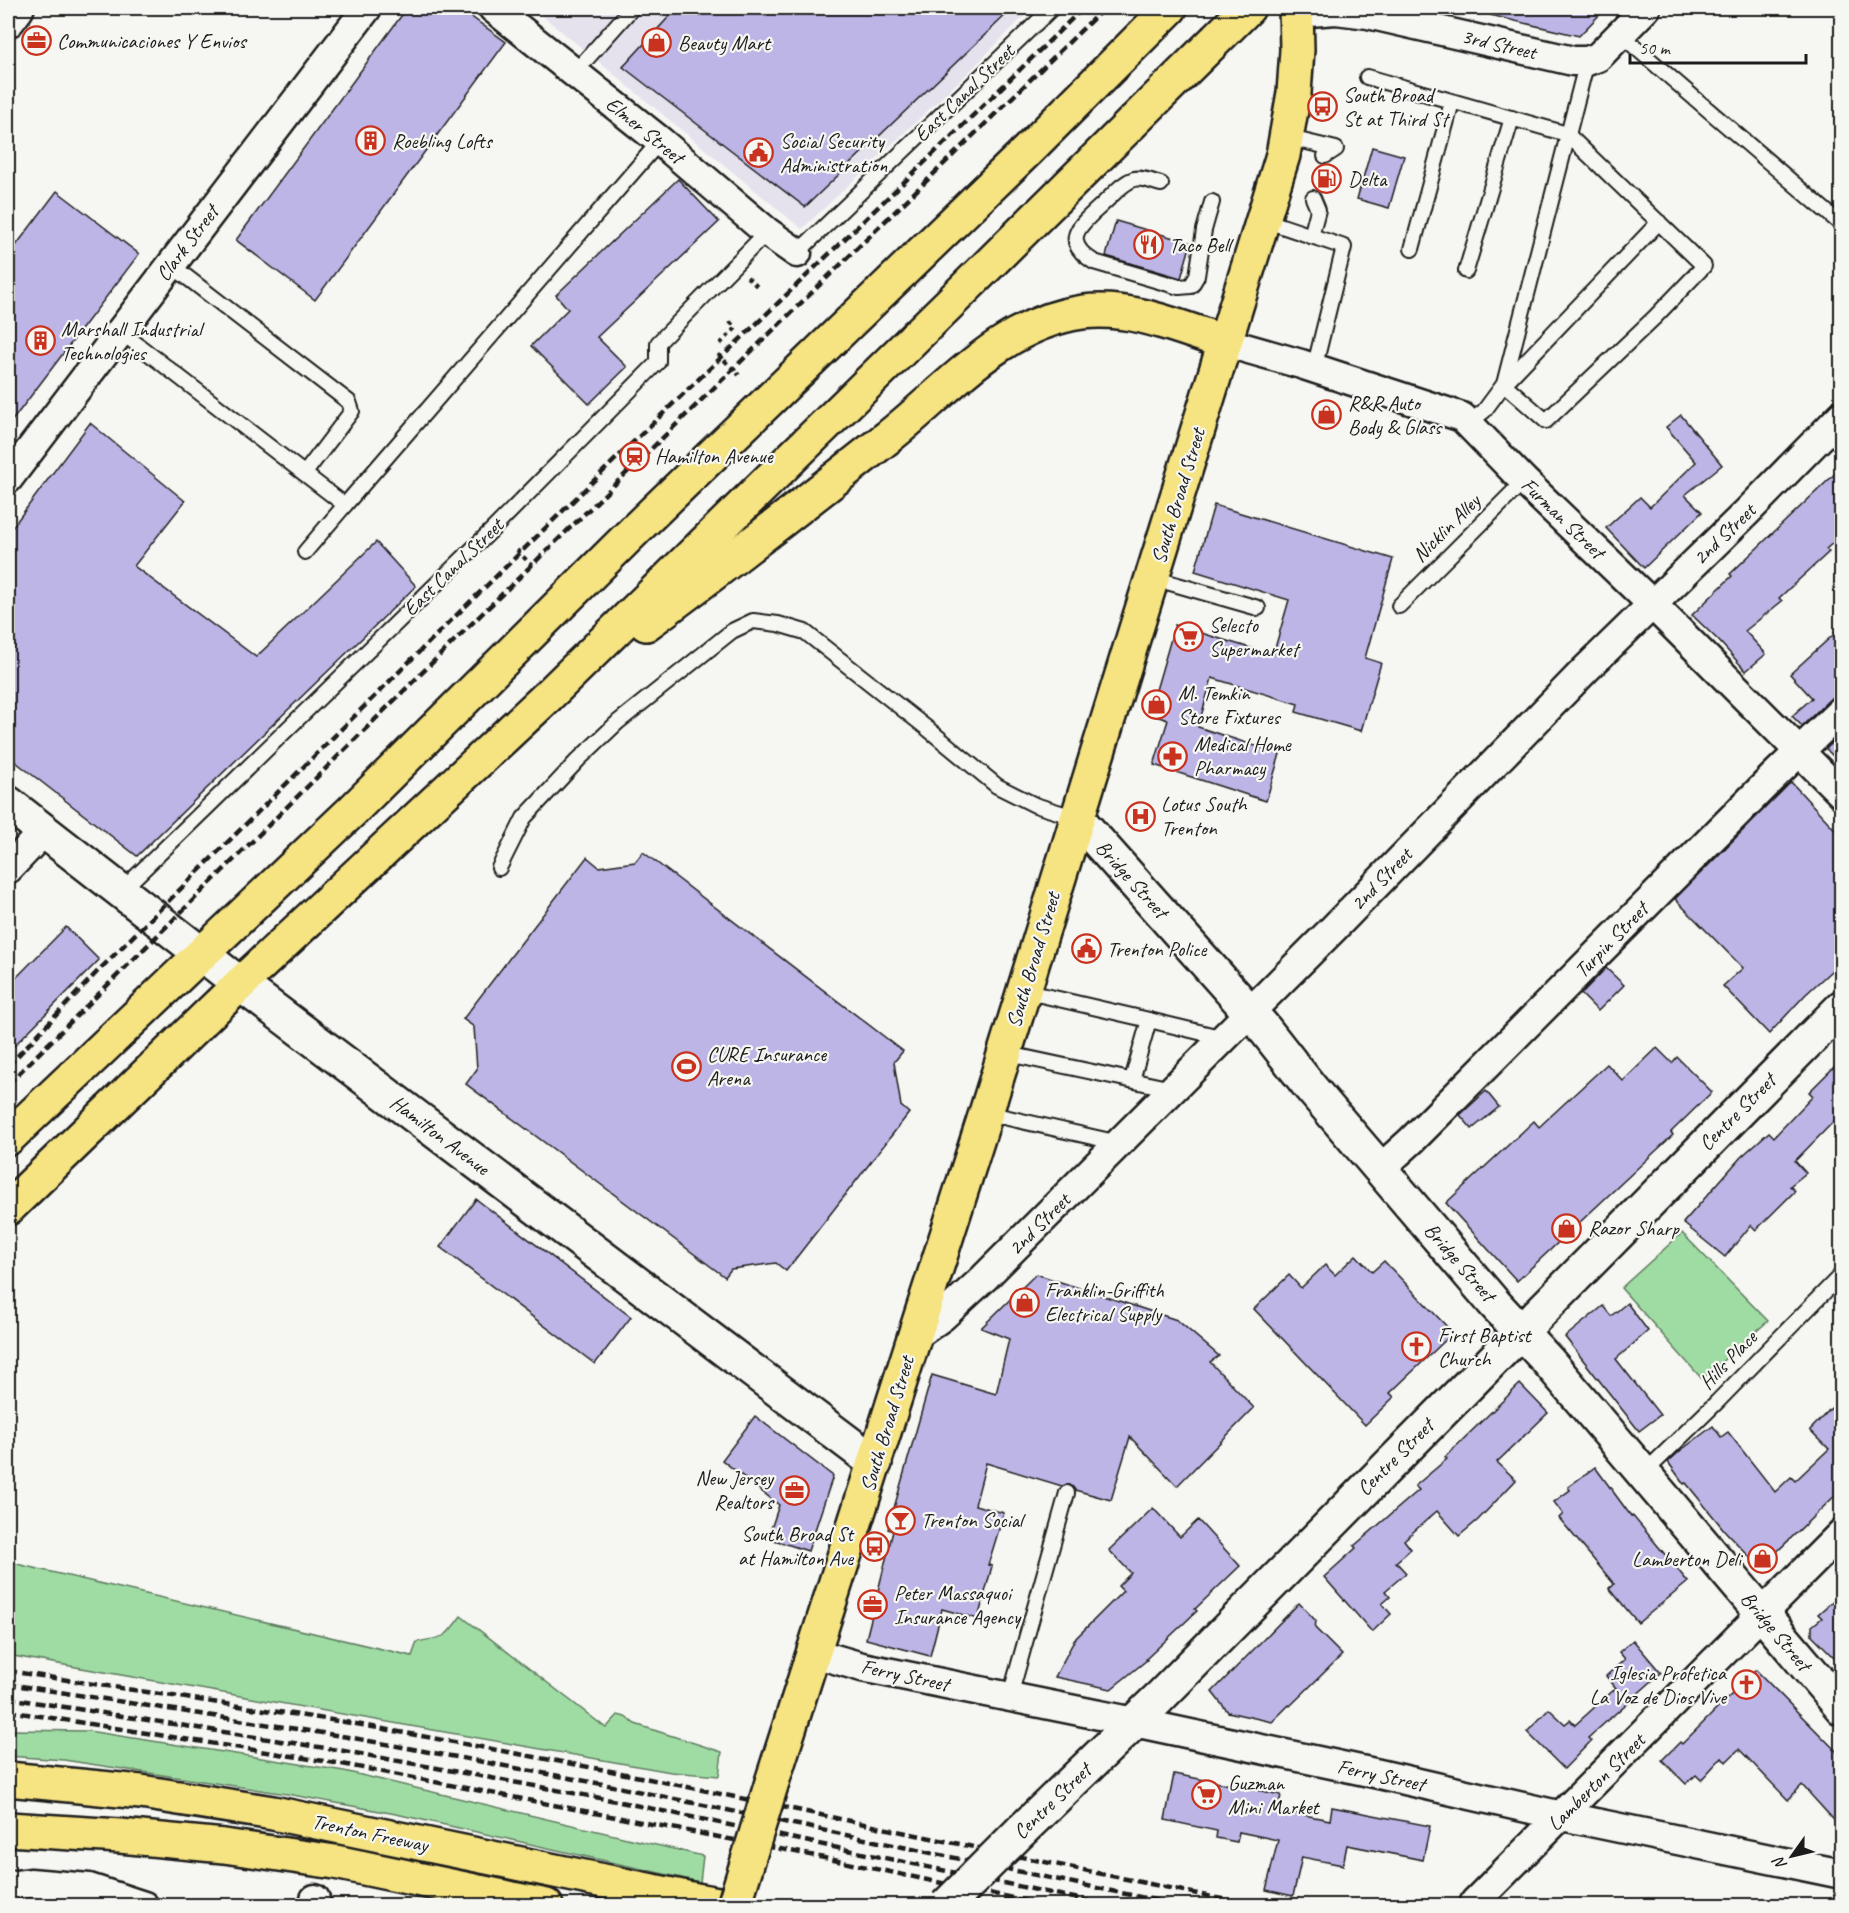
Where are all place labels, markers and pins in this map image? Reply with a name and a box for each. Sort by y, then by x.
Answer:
office icon: Communicaciones Y Envios [20,25,52,57]
shop icon: Beauty Mart [641,27,673,59]
place label: Communicaciones Y Envios [57,28,247,54]
place label: Beauty Mart [678,30,772,56]
place label: South Broad St at Third St [1343,82,1451,132]
bus stop icon: South Broad St at Third St [1306,91,1338,123]
building icon: Roebling Lofts [355,125,387,157]
place label: Roebling Lofts [392,128,493,154]
place label: Social Security Administration [780,128,888,178]
public building icon: Social Security Administration [743,137,775,169]
fuel station icon: Delta [1311,163,1343,195]
place label: Delta [1348,166,1388,192]
restaurant icon: Taco Bell [1132,229,1164,261]
place label: Taco Bell [1169,232,1234,258]
place label: Marshall Industrial Technologies [61,316,205,366]
building icon: Marshall Industrial Technologies [24,325,56,357]
place label: R&R Auto Body & Glass [1348,390,1443,440]
shop icon: R&R Auto Body & Glass [1311,399,1343,431]
station icon: Hamilton Avenue [618,440,650,472]
place label: Hamilton Avenue [655,443,774,469]
place label: Selecto Supermarket [1209,612,1301,662]
supermarket icon: Selecto Supermarket [1172,621,1204,653]
place label: M. Temkin Store Fixtures [1178,680,1281,730]
shop icon: M. Temkin Store Fixtures [1141,689,1173,721]
place label: Medical Home Pharmacy [1194,731,1292,781]
pharmacy icon: Medical Home Pharmacy [1157,740,1189,772]
place label: Lotus South Trenton [1161,791,1248,841]
hospital icon: Lotus South Trenton [1124,800,1156,832]
public building icon: Trenton Police [1070,933,1102,965]
place label: Trenton Police [1107,936,1208,962]
place label: CURE Insurance Arena [707,1041,827,1091]
sports icon: CURE Insurance Arena [670,1050,702,1082]
shop icon: Razor Sharp [1551,1212,1583,1244]
place label: Razor Sharp [1588,1215,1680,1241]
place label: Franklin-Griffith Electrical Supply [1045,1277,1164,1327]
shop icon: Franklin-Griffith Electrical Supply [1008,1286,1040,1318]
place label: First Baptist Church [1438,1322,1533,1372]
church icon: First Baptist Church [1401,1331,1433,1363]
place label: New Jersey Realtors [695,1465,775,1515]
office icon: New Jersey Realtors [778,1474,810,1506]
bar icon: Trenton Social [884,1504,916,1536]
place label: Trenton Social [921,1507,1026,1533]
place label: South Broad St at Hamilton Ave [738,1521,855,1571]
bus stop icon: South Broad St at Hamilton Ave [858,1530,890,1562]
shop icon: Lamberton Deli [1746,1543,1778,1575]
place label: Lamberton Deli [1632,1546,1744,1572]
place label: Peter Massaquoi Insurance Agency [894,1580,1022,1630]
office icon: Peter Massaquoi Insurance Agency [857,1589,889,1621]
place label: Iglesia Profetica La Voz de Dios Vive [1590,1660,1728,1710]
church icon: Iglesia Profetica La Voz de Dios Vive [1731,1669,1763,1701]
place label: Guzman Mini Market [1228,1770,1320,1820]
supermarket icon: Guzman Mini Market [1191,1779,1223,1811]

